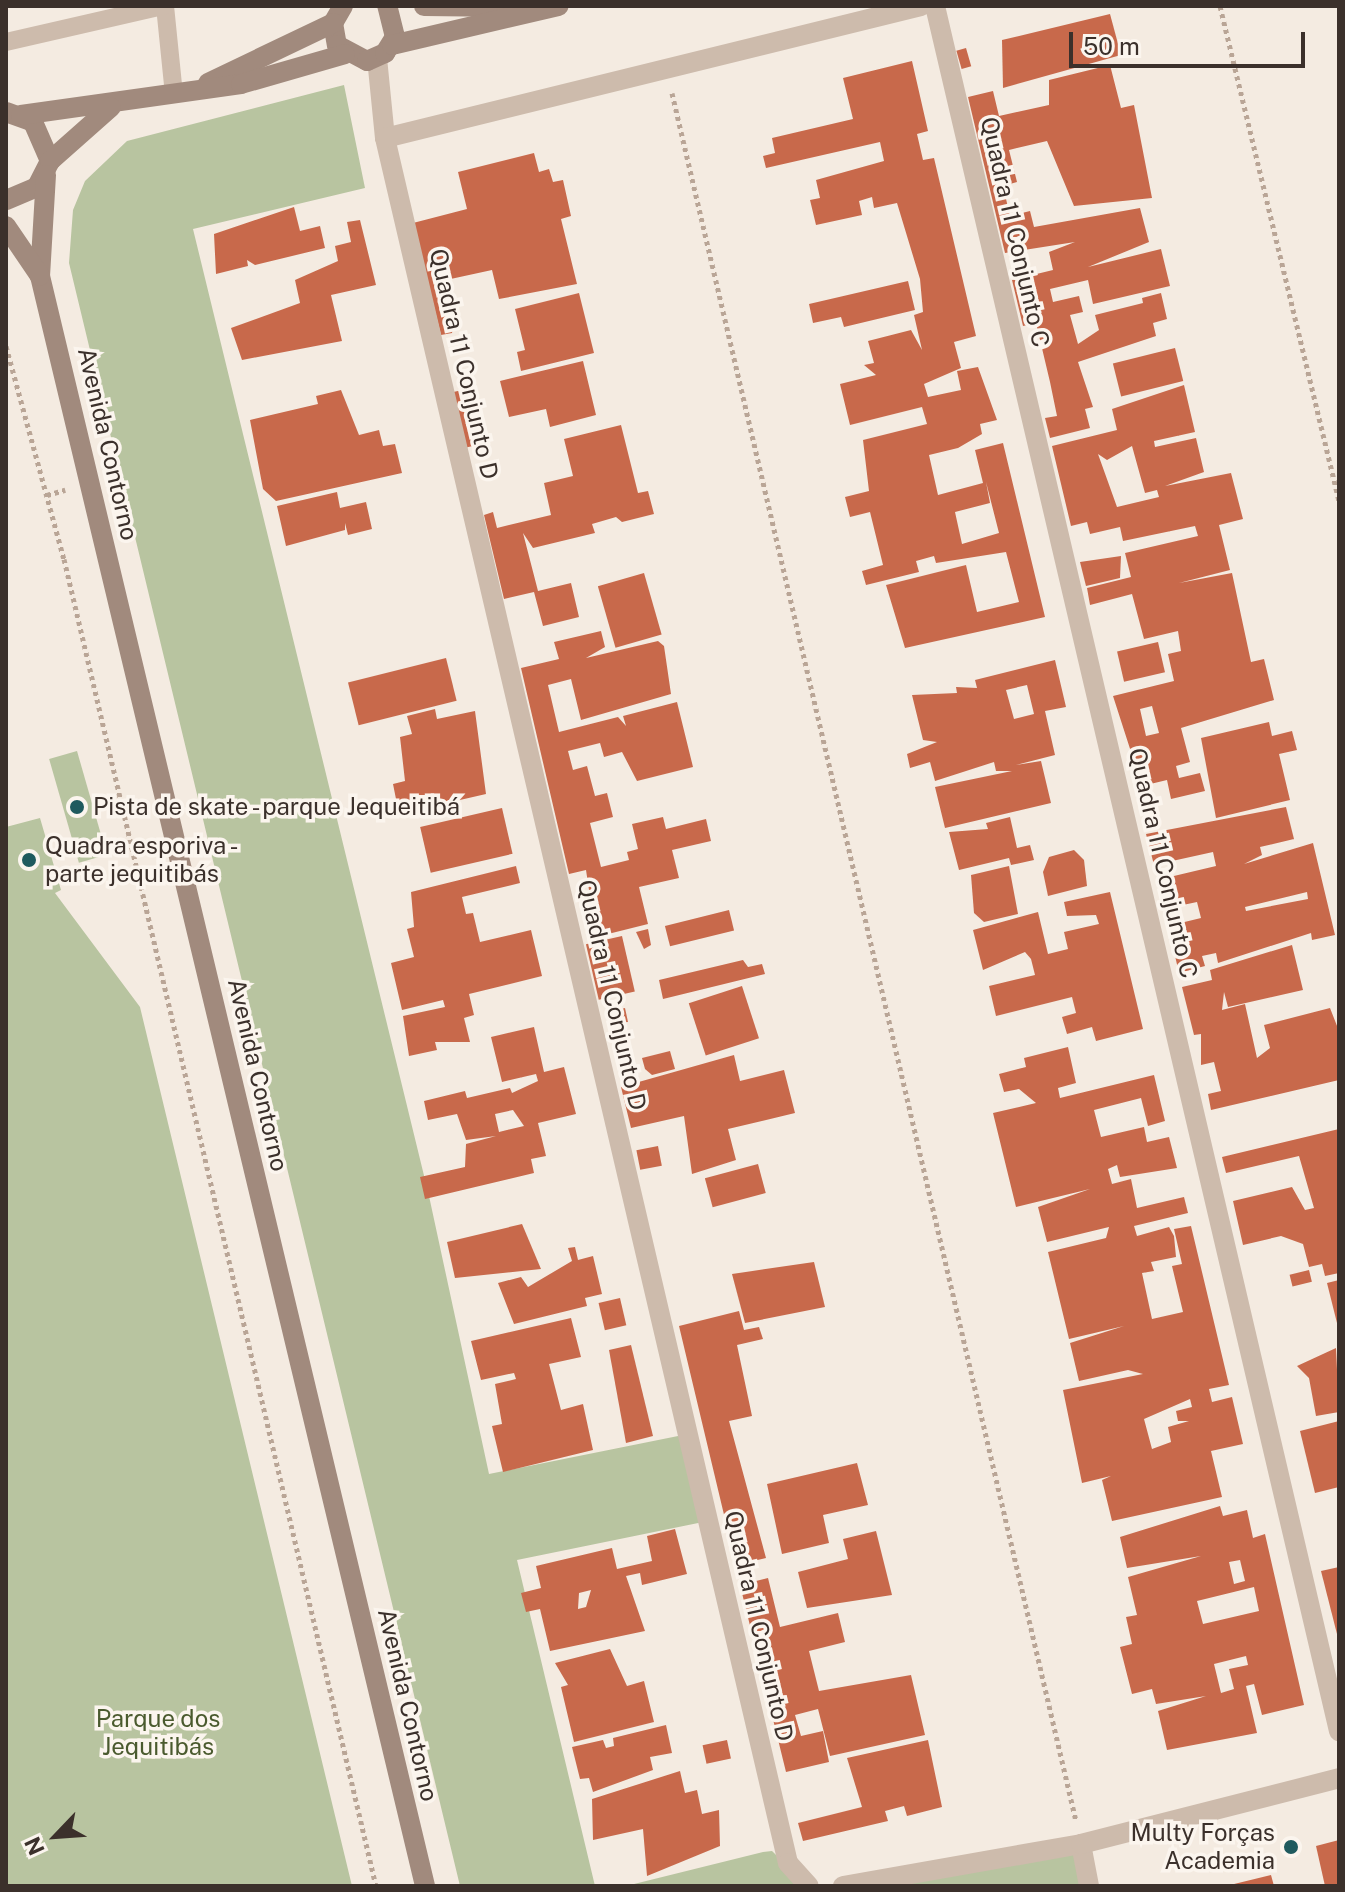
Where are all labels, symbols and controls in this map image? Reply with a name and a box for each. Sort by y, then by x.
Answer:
scale bar [1073,16,1309,66]
text: 50 m [1083,32,1140,60]
street label: Quadra 11 Conjunto C [974,114,1056,350]
street label: Quadra 11 Conjunto D [423,246,505,482]
street label: Avenida Contorno [72,345,144,543]
street label: Quadra 11 Conjunto C [1122,745,1204,981]
place label: Pista de skate - parque Jequeitibá [93,793,467,821]
marker: Pista de skate - parque Jequeitibá [68,798,86,816]
place label: Quadra esporiva - parte jequitibás [45,832,242,888]
marker: Quadra esporiva - parte jequitibás [20,851,38,869]
street label: Quadra 11 Conjunto D [571,877,653,1113]
street label: Avenida Contorno [222,976,294,1174]
street label: Quadra 11 Conjunto D [718,1508,800,1744]
street label: Avenida Contorno [372,1606,444,1804]
park label: Parque dos Jequitibás [95,1705,221,1761]
north arrow [16,1796,96,1876]
place label: Multy Forças Academia [1130,1819,1275,1875]
text: N [19,1833,50,1859]
marker: Multy Forças Academia [1282,1838,1300,1856]

